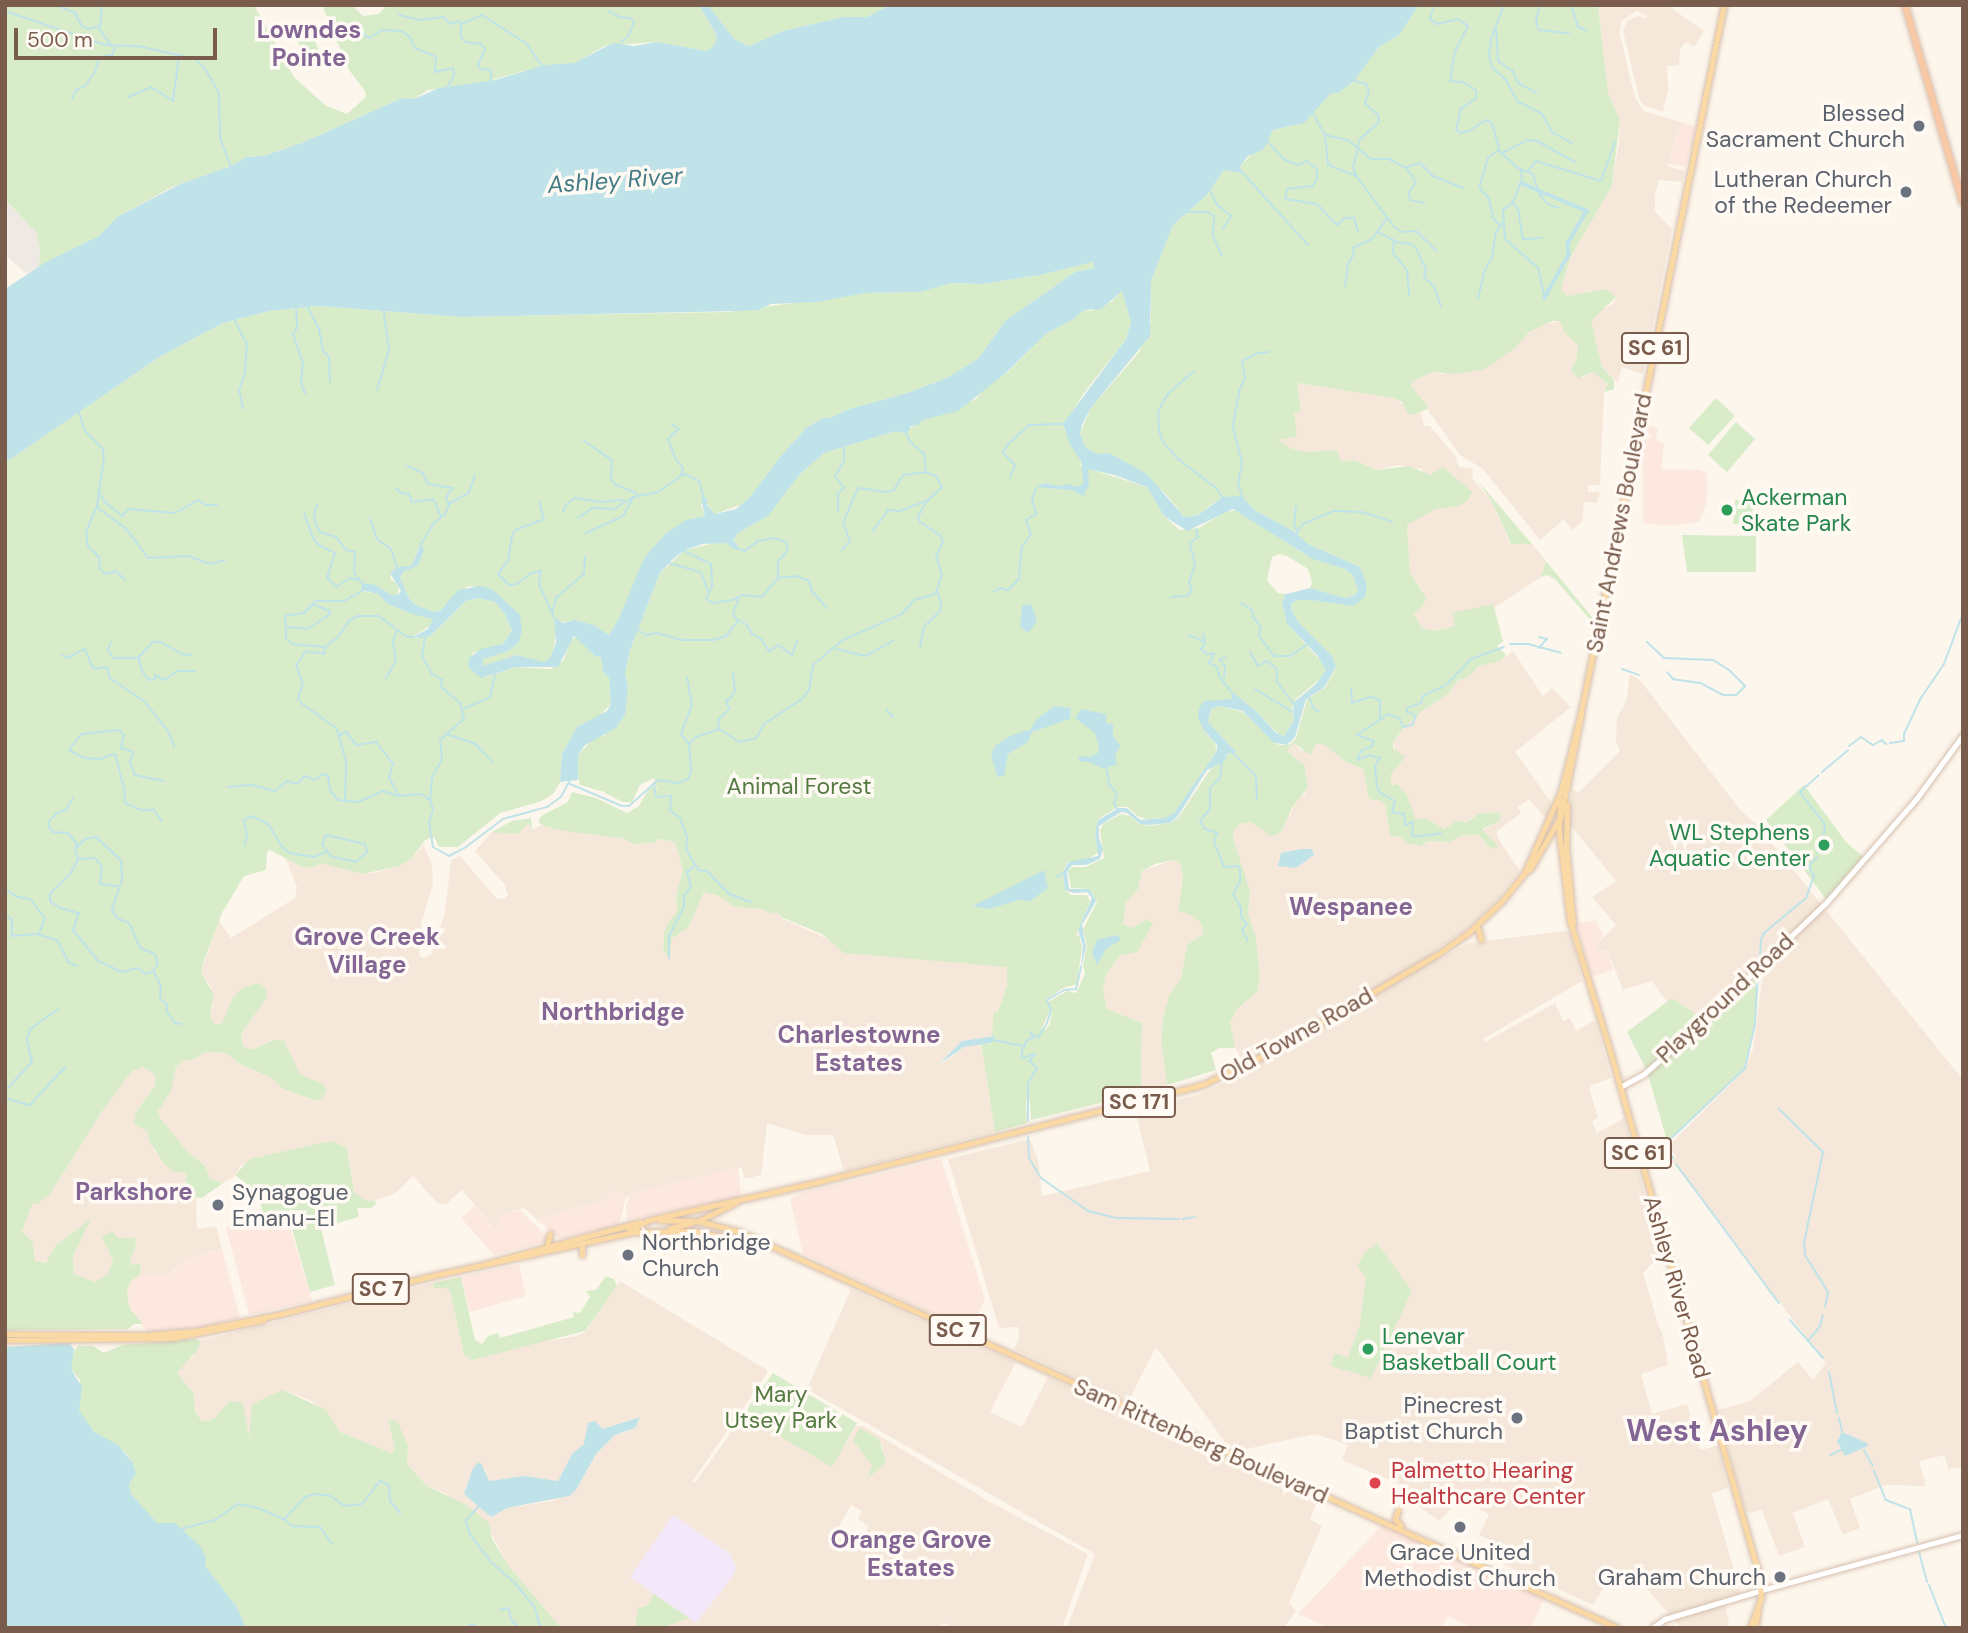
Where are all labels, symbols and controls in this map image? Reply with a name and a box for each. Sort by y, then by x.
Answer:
scale bar [18,14,220,58]
district label: Lowndes Pointe [257,16,361,72]
text: 500 m [27,26,93,54]
place label: Blessed Sacrament Church [1706,99,1905,153]
marker: Blessed Sacrament Church [1911,118,1927,134]
water label: Ashley River [546,161,684,199]
place label: Lutheran Church of the Redeemer [1714,165,1892,219]
marker: Lutheran Church of the Redeemer [1898,184,1914,200]
road number: SC 61 [1620,330,1690,366]
street label: Saint Andrews Boulevard [1580,391,1658,655]
place label: Ackerman Skate Park [1741,483,1851,537]
marker: Ackerman Skate Park [1719,502,1735,518]
park label: Animal Forest [727,772,871,800]
place label: WL Stephens Aquatic Center [1649,818,1810,872]
marker: WL Stephens Aquatic Center [1816,837,1832,853]
district label: Wespanee [1289,893,1413,921]
district label: Grove Creek Village [294,923,440,979]
street label: Playground Road [1651,927,1799,1069]
street label: Old Towne Road [1215,981,1377,1089]
district label: Northbridge [541,998,685,1026]
district label: Charlestowne Estates [778,1021,940,1077]
road number: SC 171 [1100,1084,1178,1120]
road number: SC 61 [1603,1136,1673,1170]
district label: Parkshore [75,1178,193,1206]
place label: Synagogue Emanu-El [232,1178,348,1232]
street label: Ashley River Road [1638,1193,1716,1381]
marker: Synagogue Emanu-El [210,1197,226,1213]
place label: Northbridge Church [642,1228,771,1282]
marker: Northbridge Church [620,1247,636,1263]
road number: SC 7 [351,1272,411,1306]
road number: SC 7 [928,1312,988,1348]
place label: Lenevar Basketball Court [1382,1322,1557,1376]
marker: Lenevar Basketball Court [1360,1341,1376,1357]
street label: Sam Rittenberg Boulevard [1070,1372,1332,1510]
park label: Mary Utsey Park [725,1380,837,1434]
place label: Pinecrest Baptist Church [1345,1391,1503,1445]
marker: Pinecrest Baptist Church [1509,1410,1525,1426]
district label: West Ashley [1626,1413,1808,1449]
place label: Palmetto Hearing Healthcare Center [1391,1456,1586,1510]
marker: Palmetto Hearing Healthcare Center [1365,1473,1385,1493]
marker: Grace United Methodist Church [1452,1519,1468,1535]
district label: Orange Grove Estates [830,1526,992,1582]
place label: Grace United Methodist Church [1364,1538,1556,1592]
place label: Graham Church [1598,1563,1766,1591]
marker: Graham Church [1772,1569,1788,1585]

